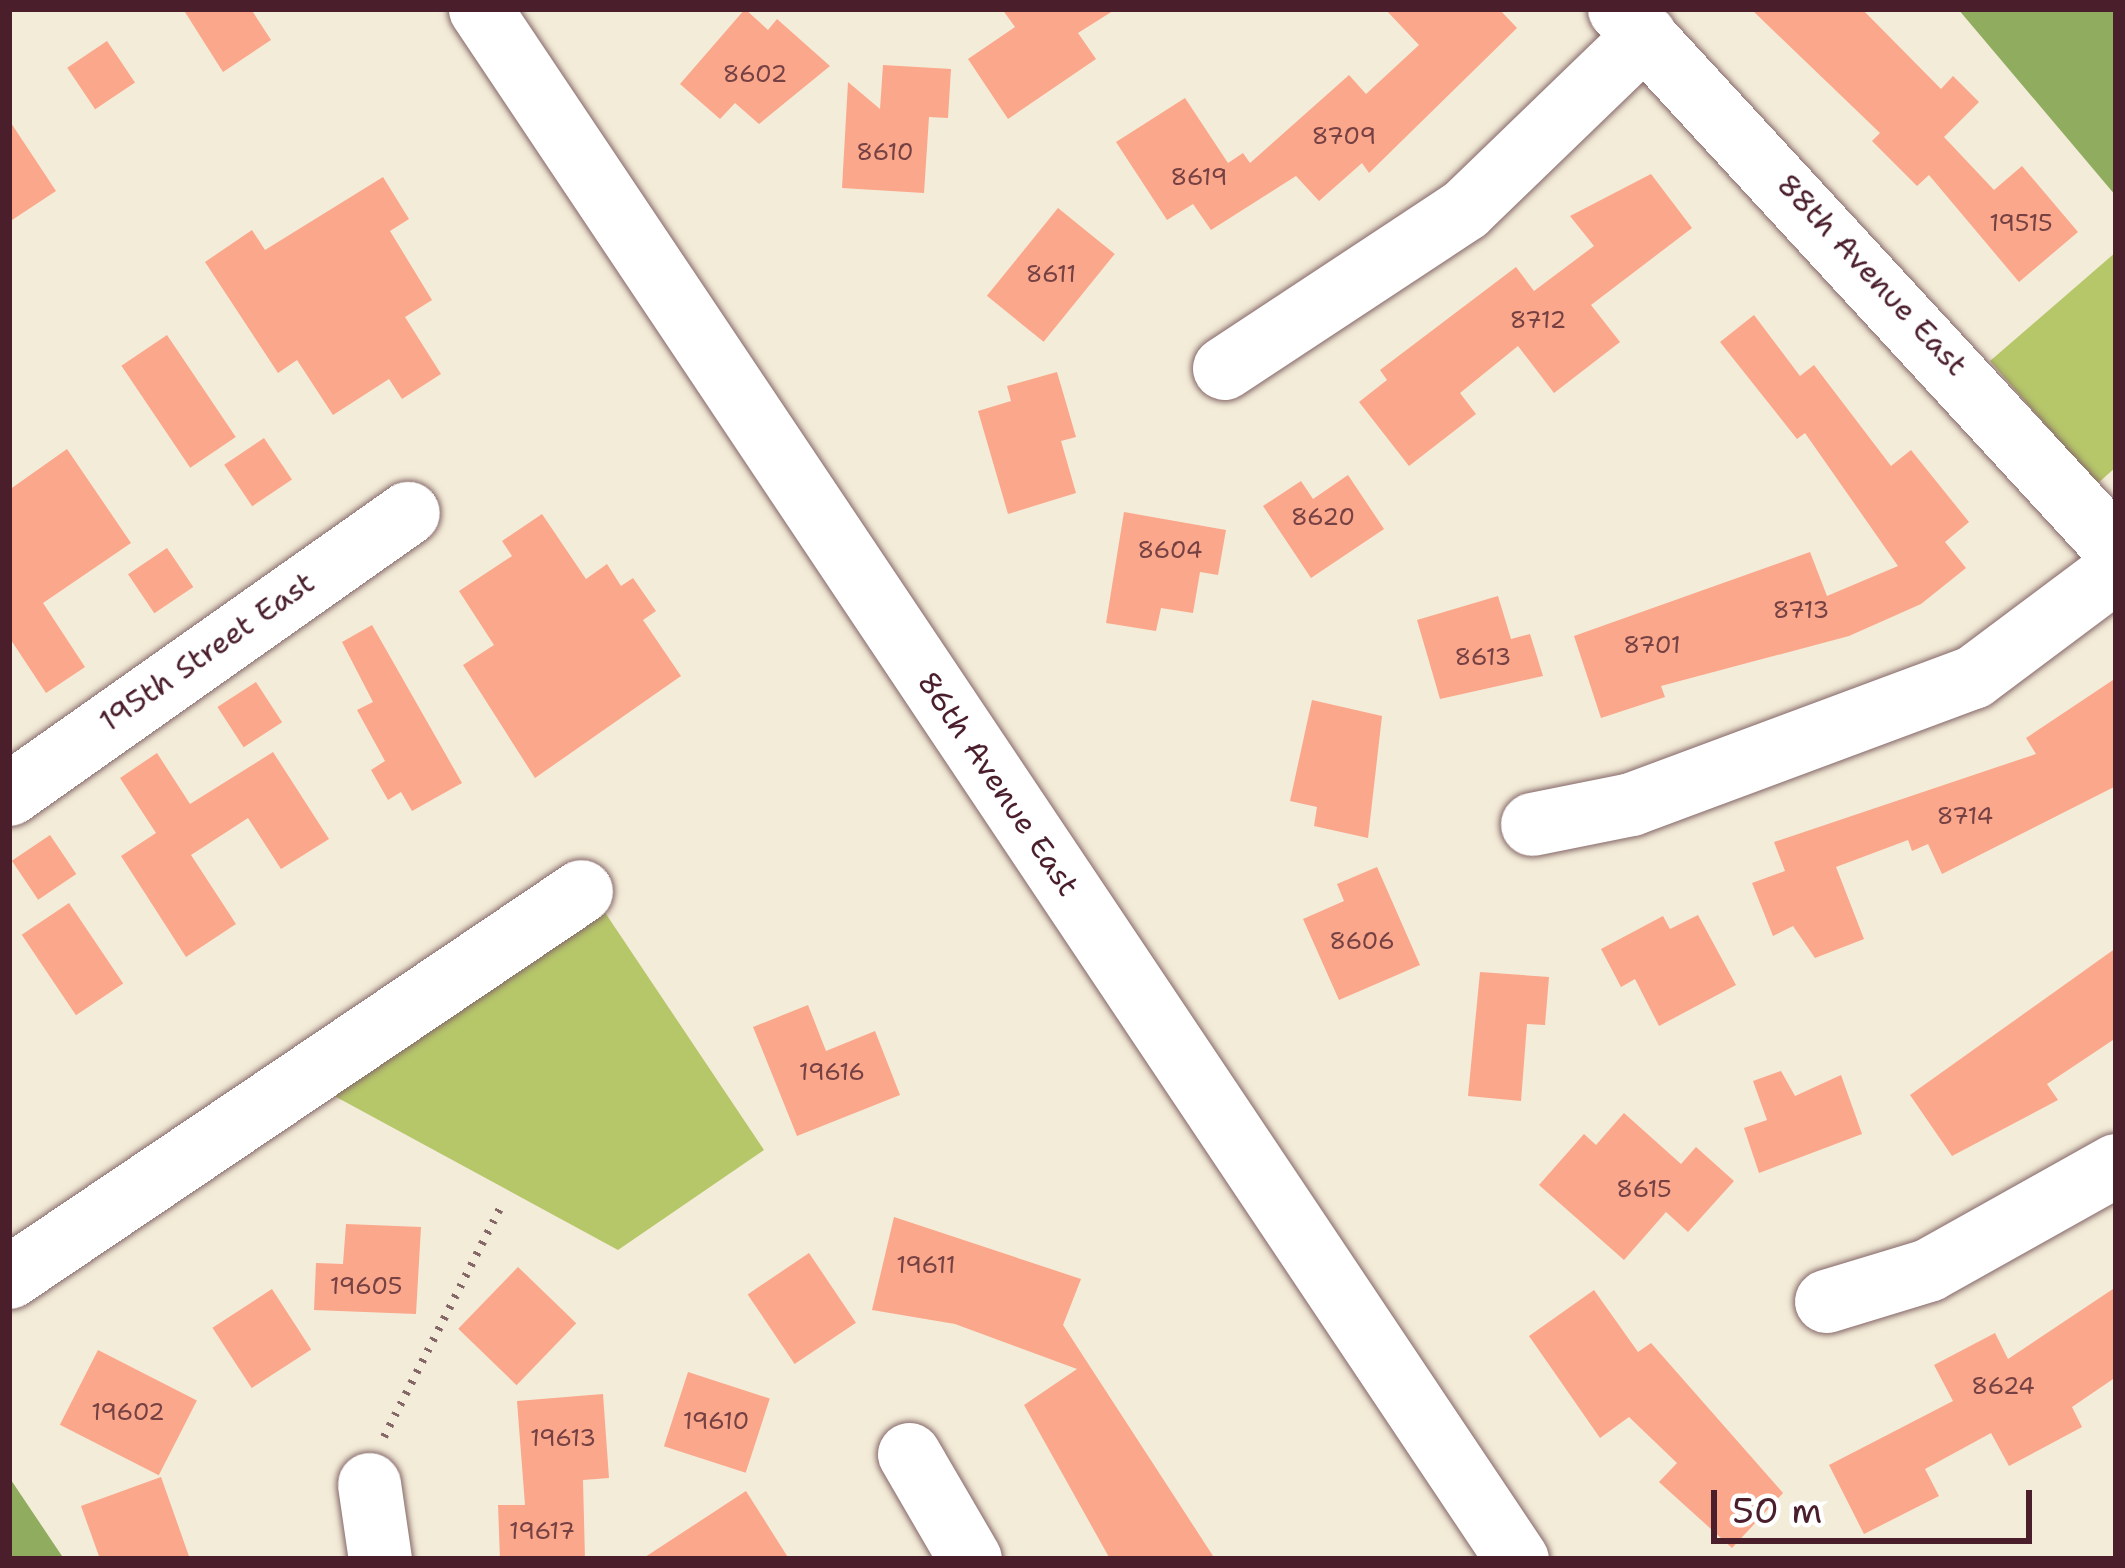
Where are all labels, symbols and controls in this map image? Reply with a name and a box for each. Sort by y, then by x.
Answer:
house number: 8602 [723,61,787,89]
house number: 8709 [1312,123,1376,151]
house number: 8610 [856,139,914,167]
house number: 8619 [1171,164,1227,192]
street label: 88th Avenue East [1769,167,1975,383]
house number: 19515 [1989,210,2053,238]
house number: 8611 [1026,261,1076,289]
house number: 8712 [1510,307,1566,335]
house number: 8620 [1291,504,1355,532]
house number: 8604 [1137,537,1203,565]
street label: 195th Street East [92,564,322,740]
house number: 8713 [1773,597,1829,625]
house number: 8701 [1623,632,1681,660]
house number: 8613 [1455,644,1511,672]
street label: 86th Avenue East [910,665,1086,903]
house number: 8714 [1937,803,1993,831]
house number: 8606 [1329,928,1395,956]
house number: 19616 [799,1059,865,1087]
house number: 8615 [1616,1176,1672,1204]
house number: 19611 [896,1252,956,1280]
house number: 19605 [330,1273,402,1301]
house number: 8624 [1971,1373,2035,1401]
house number: 19602 [91,1399,165,1427]
house number: 19610 [683,1408,749,1436]
house number: 19613 [530,1425,596,1453]
scale bar [1717,1466,2038,1540]
text: 50 m [1732,1486,1822,1535]
house number: 19617 [509,1518,575,1546]

